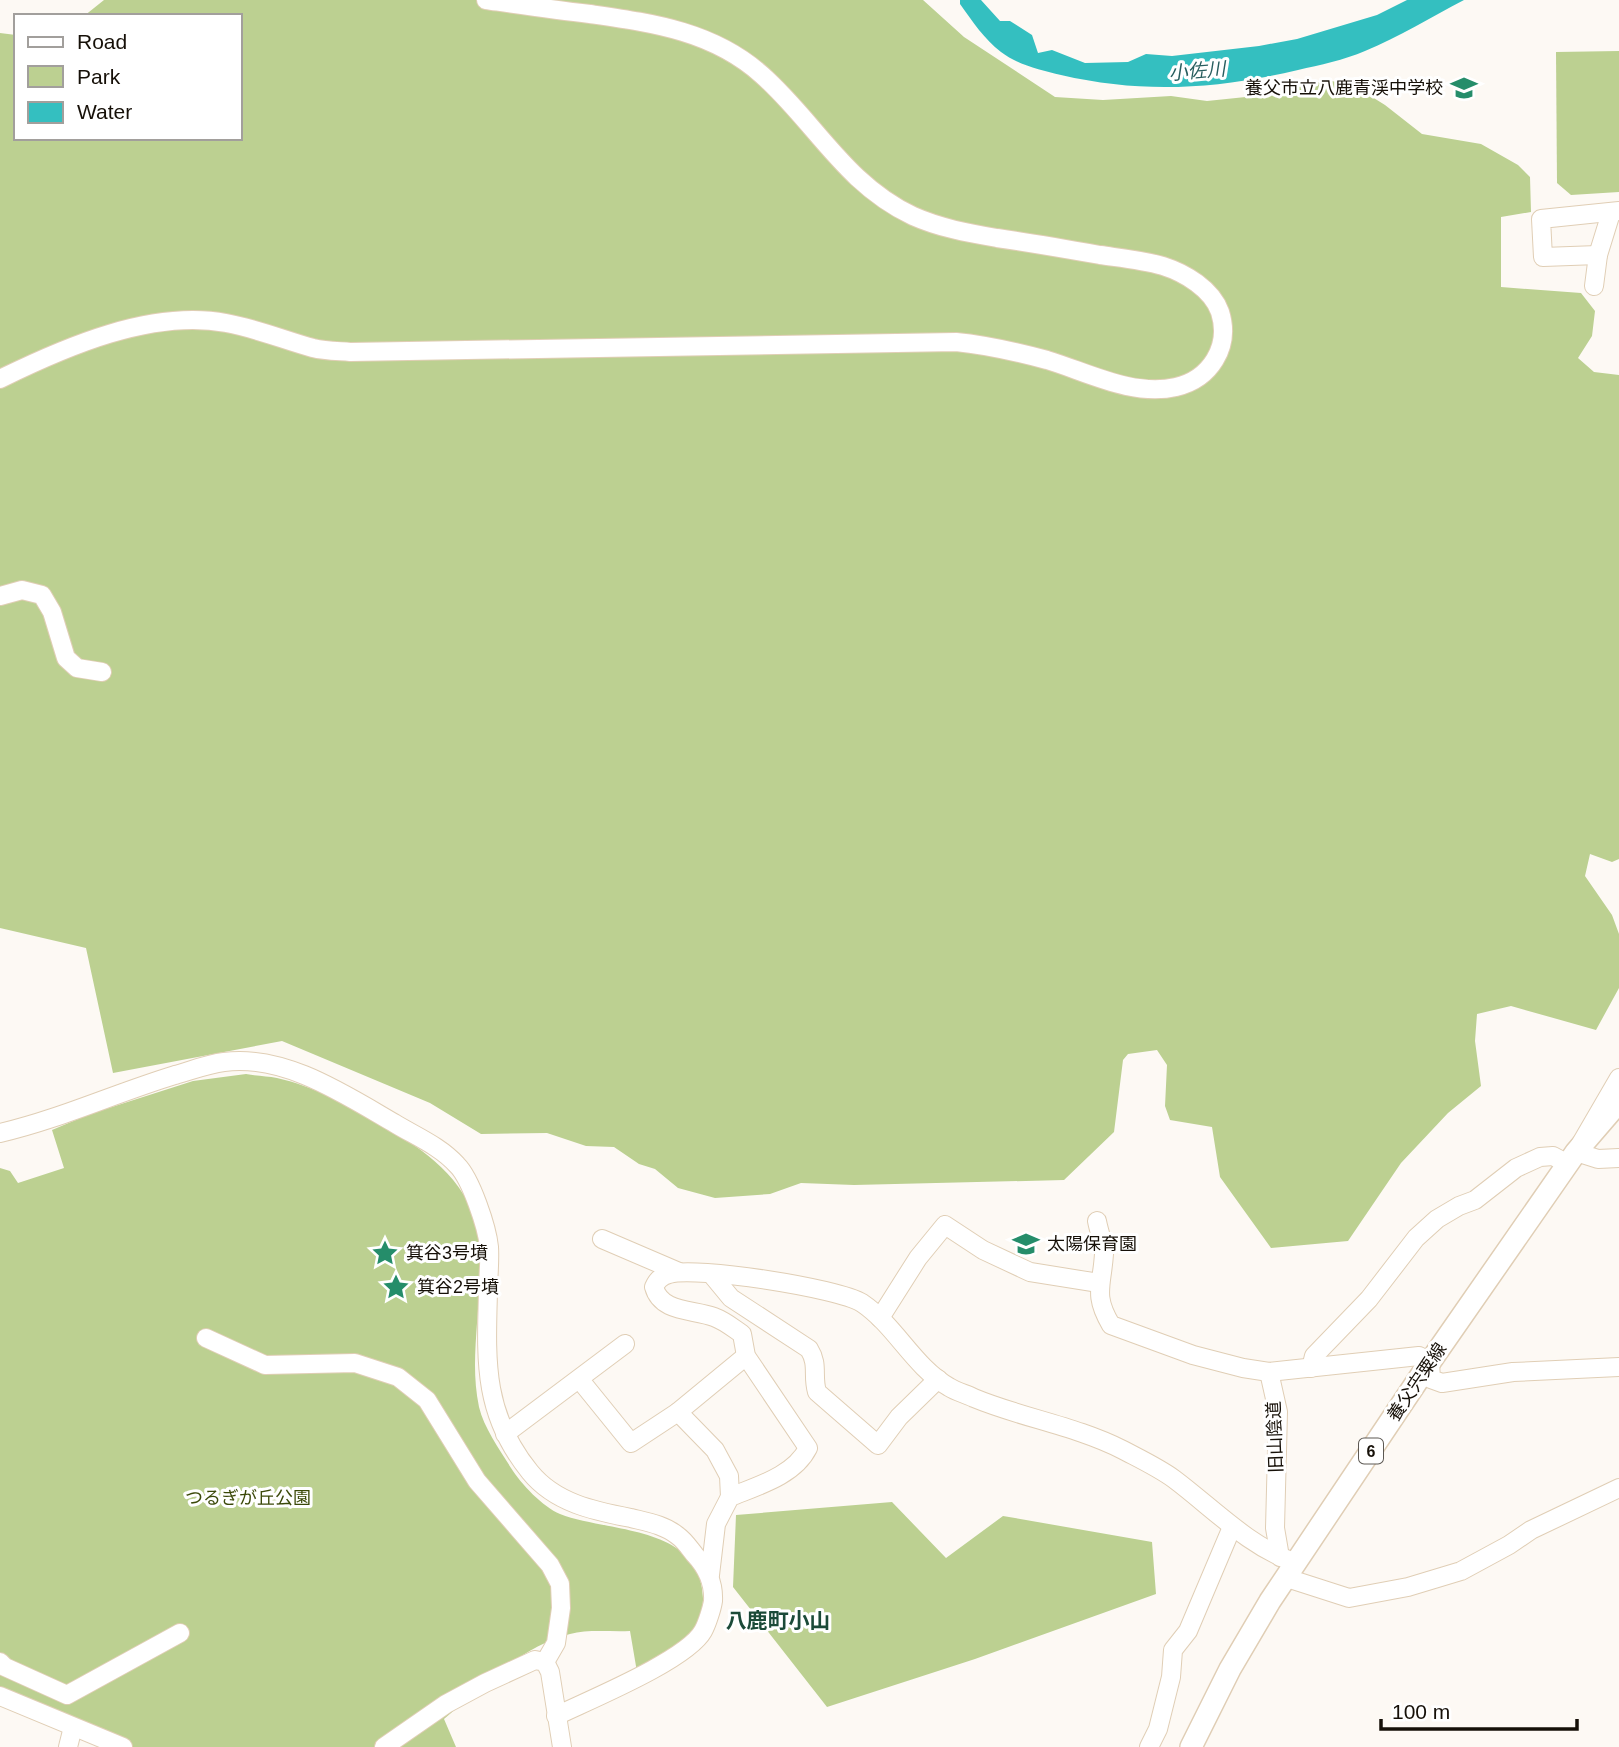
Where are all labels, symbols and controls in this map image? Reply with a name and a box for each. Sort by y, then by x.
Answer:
legend [14,14,242,140]
text: Road [77,30,127,53]
water label: 小佐川 [1168,58,1228,84]
text: Park [77,65,121,88]
school or university icon: 養父市立八鹿青渓中学校 [1449,73,1479,103]
place label: 養父市立八鹿青渓中学校 [1245,78,1443,98]
text: Water [77,100,132,123]
school or university icon: 太陽保育園 [1011,1229,1041,1259]
place label: 太陽保育園 [1047,1234,1137,1254]
place icon: 箕谷3号墳 [370,1238,400,1268]
place label: 箕谷3号墳 [406,1243,488,1263]
place icon: 箕谷2号墳 [381,1272,411,1302]
place label: 箕谷2号墳 [417,1277,499,1297]
street label: 養父宍粟線 [1384,1339,1450,1425]
street label: 旧山陰道 [1264,1401,1286,1473]
road number: 6 [1359,1438,1383,1464]
park label: つるぎが丘公園 [185,1488,311,1508]
district label: 八鹿町小山 [726,1609,831,1632]
scale bar [1381,1688,1577,1732]
text: 100 m [1392,1700,1450,1723]

